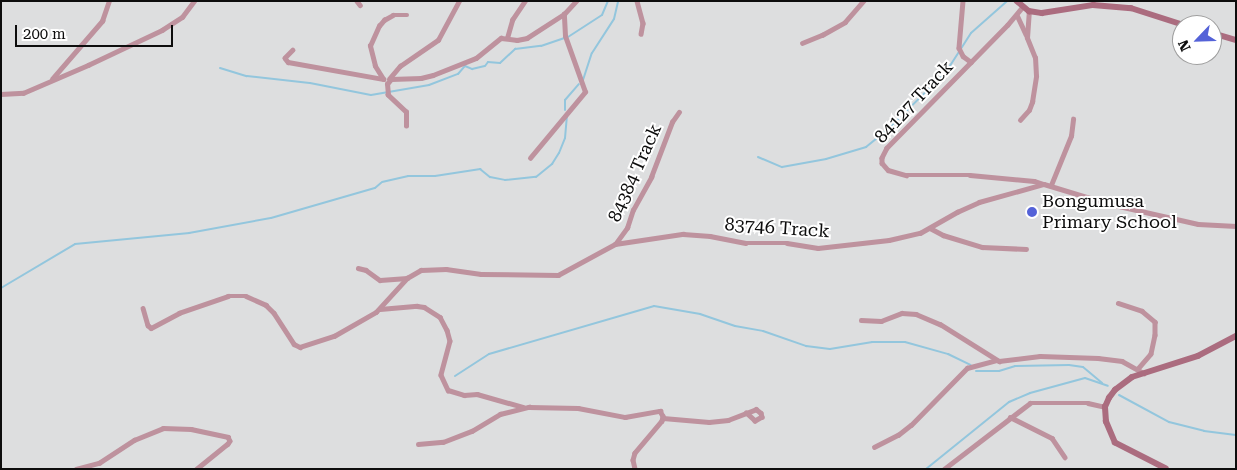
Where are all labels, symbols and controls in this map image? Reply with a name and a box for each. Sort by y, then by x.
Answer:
scale bar [18,15,175,47]
north arrow [1172,15,1222,65]
text: 200 m [23,25,66,43]
text: N [1175,38,1194,54]
street label: 84127 Track [870,56,958,148]
street label: 84384 Track [604,121,666,225]
place label: Bongumusa Primary School [1042,191,1177,233]
marker: Bongumusa Primary School [1026,206,1038,218]
street label: 83746 Track [724,214,830,242]

